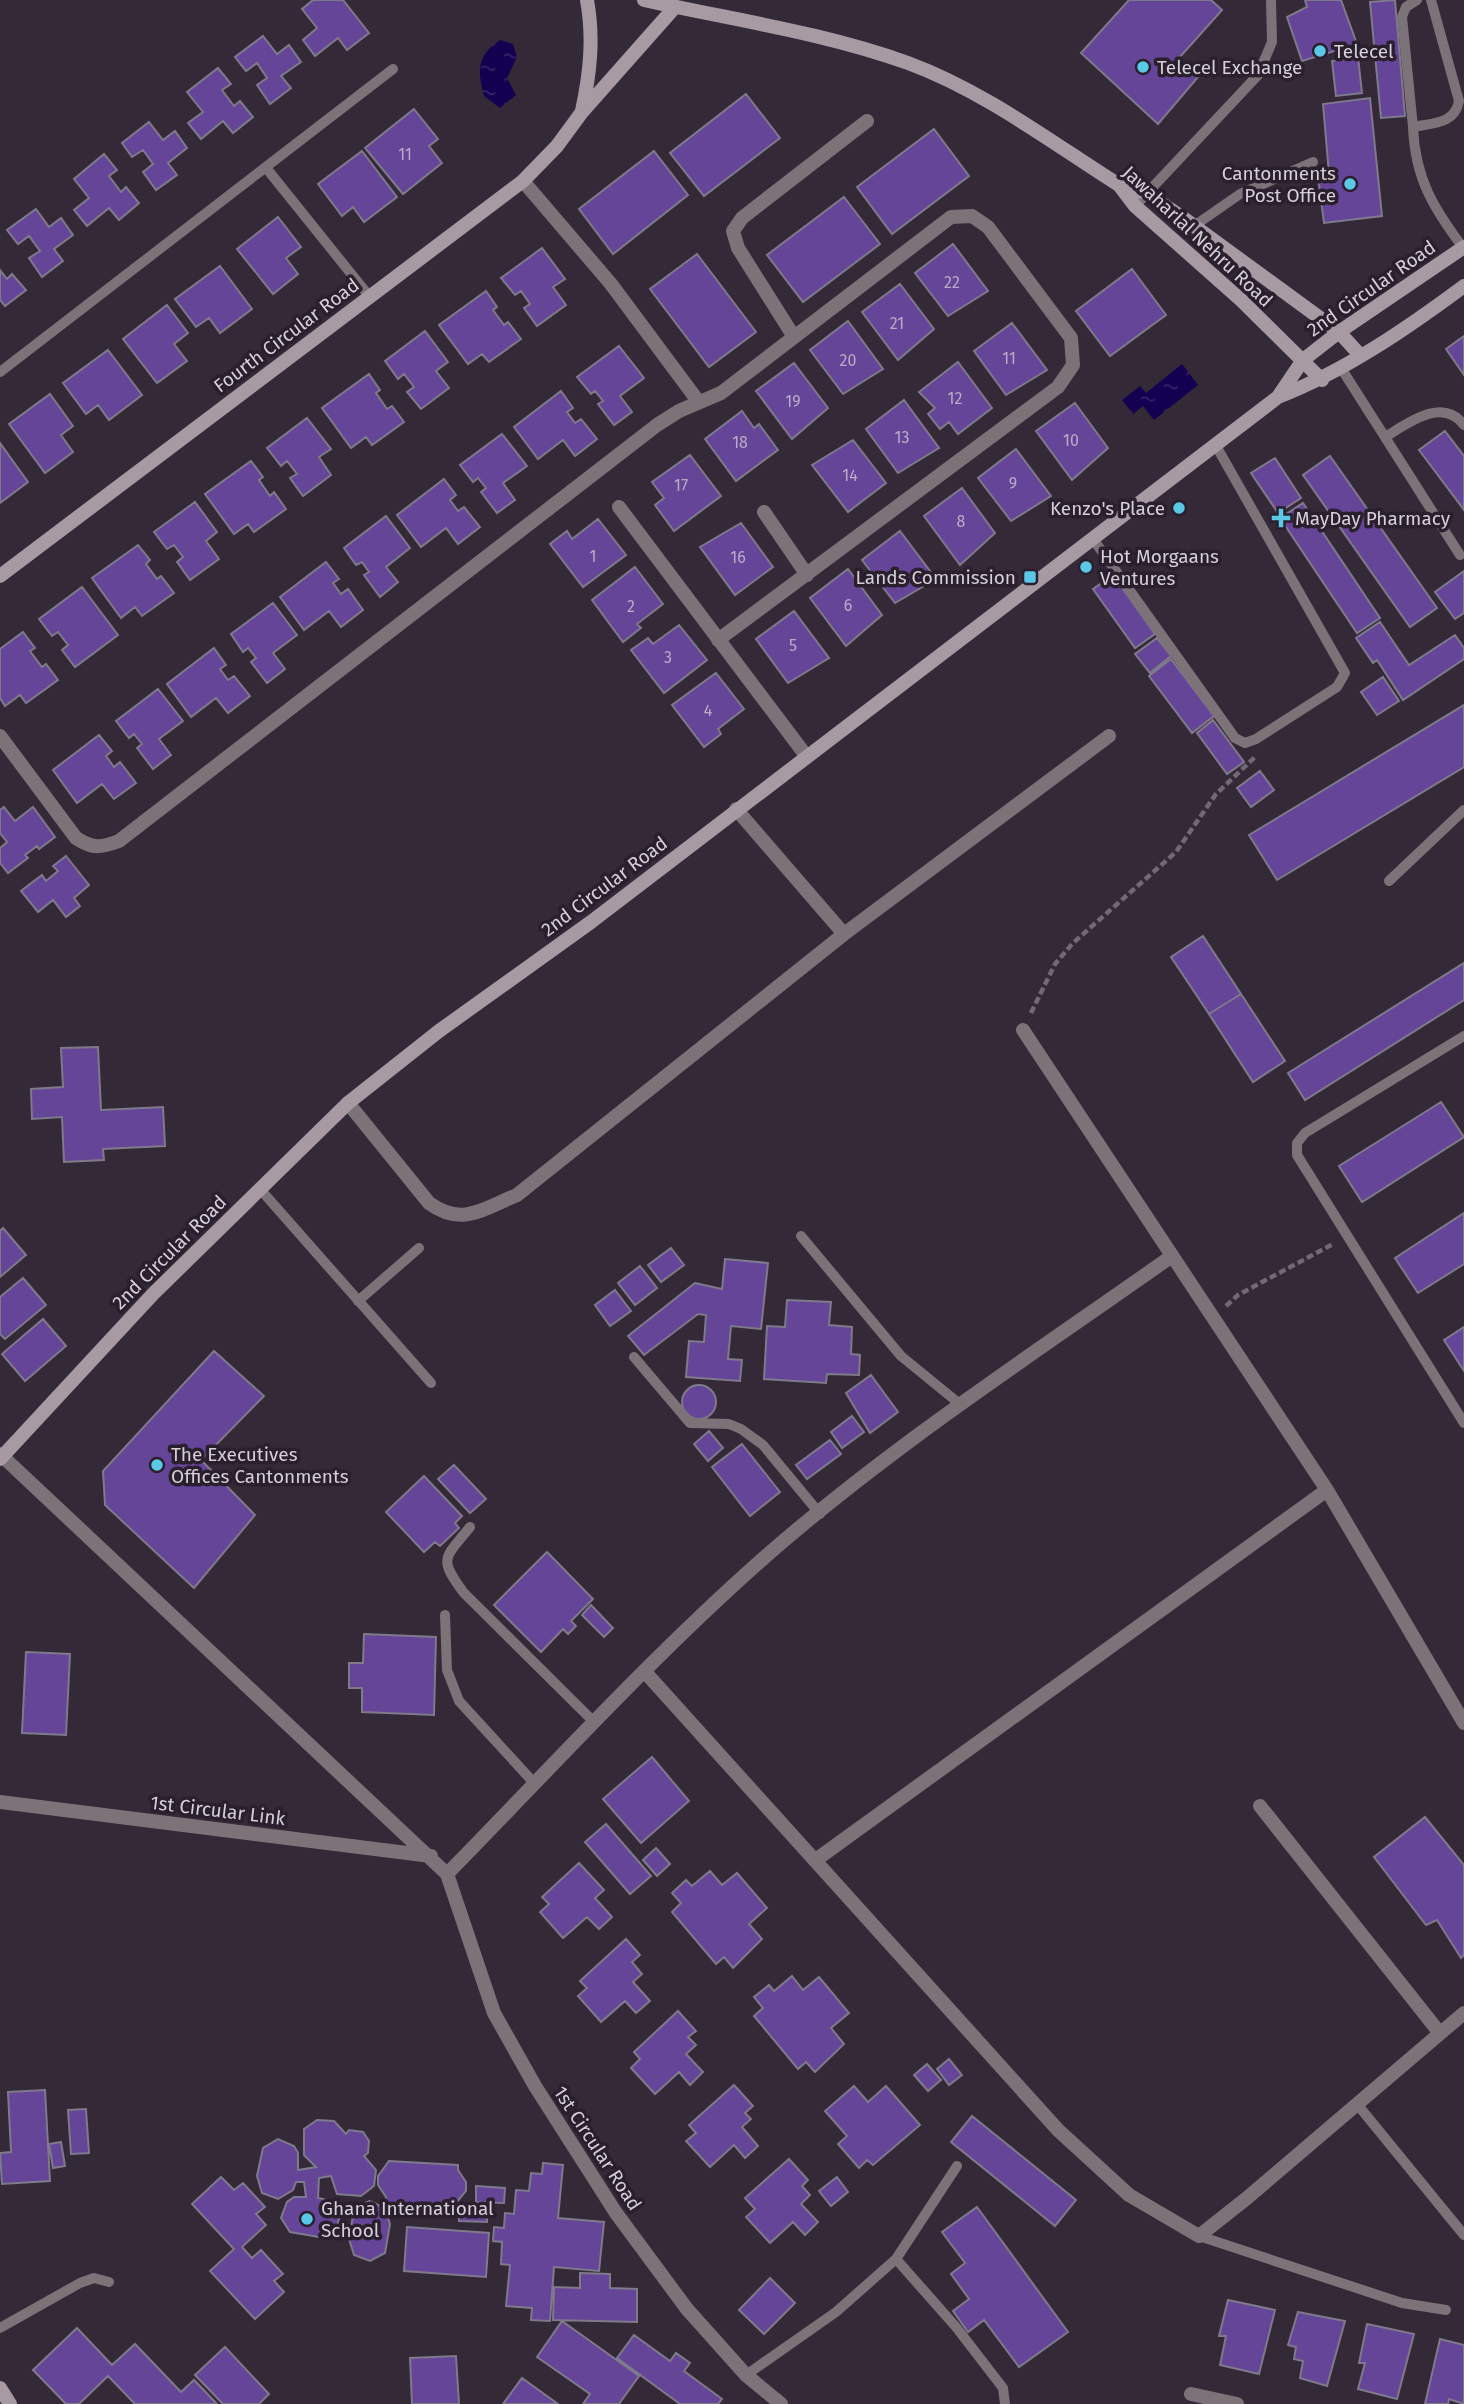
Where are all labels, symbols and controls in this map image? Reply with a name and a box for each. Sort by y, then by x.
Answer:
place label: Telecel [1334,40,1394,63]
marker: Telecel [1312,43,1328,59]
place label: Telecel Exchange [1157,56,1302,79]
marker: Telecel Exchange [1135,59,1151,75]
house number: 11 [398,145,412,164]
street label: Jawaharlal Nehru Road [1118,161,1277,312]
place label: Cantonments Post Office [1222,162,1336,207]
marker: Cantonments Post Office [1342,176,1358,192]
street label: 2nd Circular Road [1303,236,1440,341]
street label: Fourth Circular Road [209,273,363,398]
house number: 22 [944,273,960,292]
house number: 21 [890,314,904,333]
house number: 11 [1002,349,1016,368]
house number: 20 [840,351,856,370]
house number: 12 [948,389,962,408]
house number: 19 [785,392,801,411]
house number: 13 [895,428,909,447]
house number: 10 [1063,431,1079,450]
house number: 18 [732,433,748,452]
house number: 14 [842,466,858,485]
house number: 9 [1009,474,1017,493]
house number: 17 [674,476,688,495]
place label: Kenzo's Place [1050,497,1165,520]
marker: Kenzo's Place [1171,500,1187,516]
place label: MayDay Pharmacy [1295,507,1451,530]
marker: MayDay Pharmacy [1273,510,1289,526]
house number: 8 [957,512,966,531]
place label: Hot Morgaans Ventures [1100,545,1219,590]
house number: 1 [590,547,596,566]
house number: 16 [730,548,746,567]
marker: Hot Morgaans Ventures [1078,559,1094,575]
place label: Lands Commission [856,566,1016,589]
marker: Lands Commission [1022,569,1038,585]
house number: 6 [844,596,852,615]
house number: 2 [627,597,635,616]
house number: 5 [789,636,797,655]
house number: 3 [664,648,672,667]
house number: 4 [704,701,713,720]
street label: 2nd Circular Road [537,832,672,941]
street label: 2nd Circular Road [108,1191,231,1314]
place label: The Executives Offices Cantonments [171,1443,349,1488]
marker: The Executives Offices Cantonments [149,1457,165,1473]
street label: 1st Circular Link [149,1791,287,1830]
street label: 1st Circular Road [549,2082,646,2215]
place label: Ghana International School [321,2197,494,2242]
marker: Ghana International School [299,2211,315,2227]

